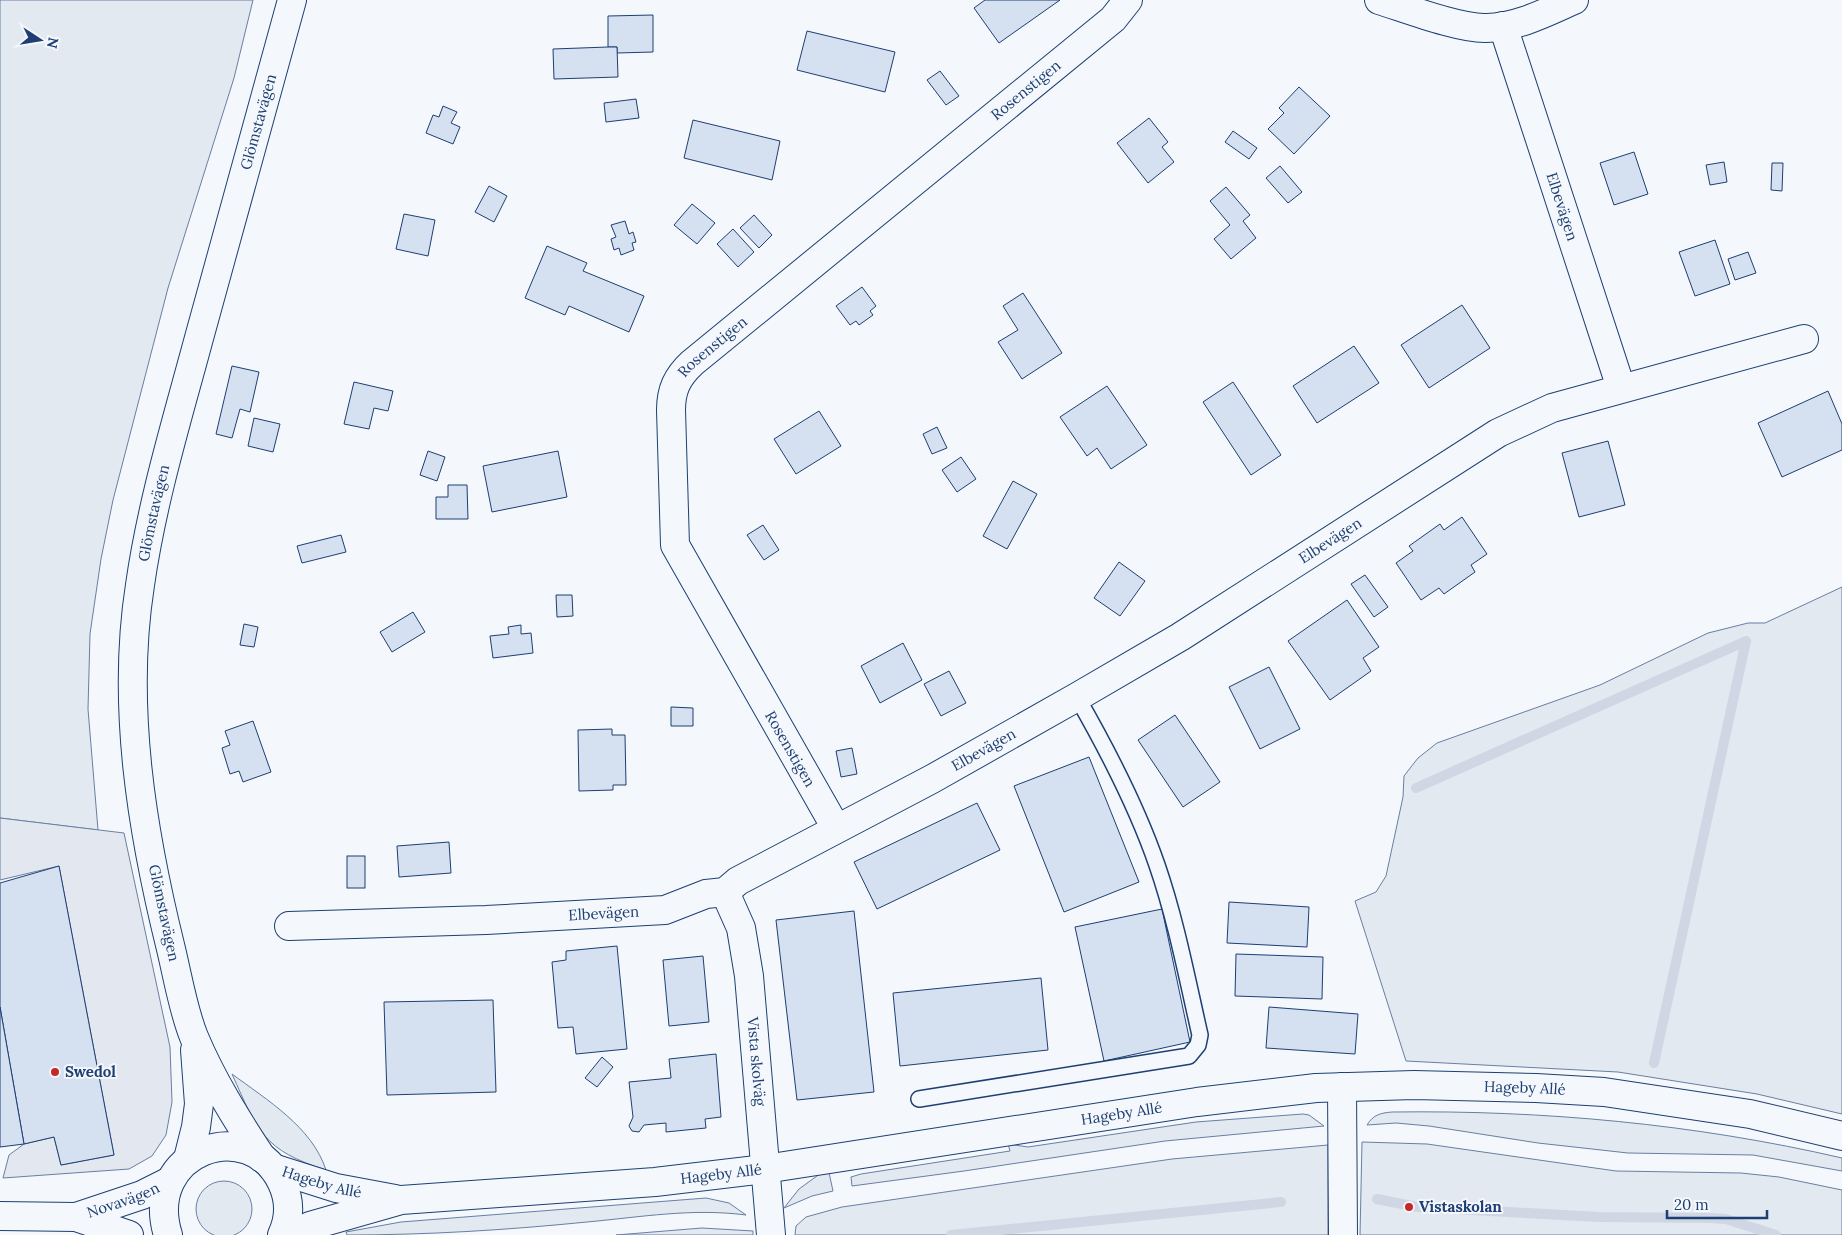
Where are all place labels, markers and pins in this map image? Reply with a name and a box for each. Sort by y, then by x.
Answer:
place label: Swedol [65,1062,116,1081]
marker: Swedol [49,1066,61,1078]
place label: Vistaskolan [1419,1197,1502,1216]
marker: Vistaskolan [1403,1201,1415,1213]

